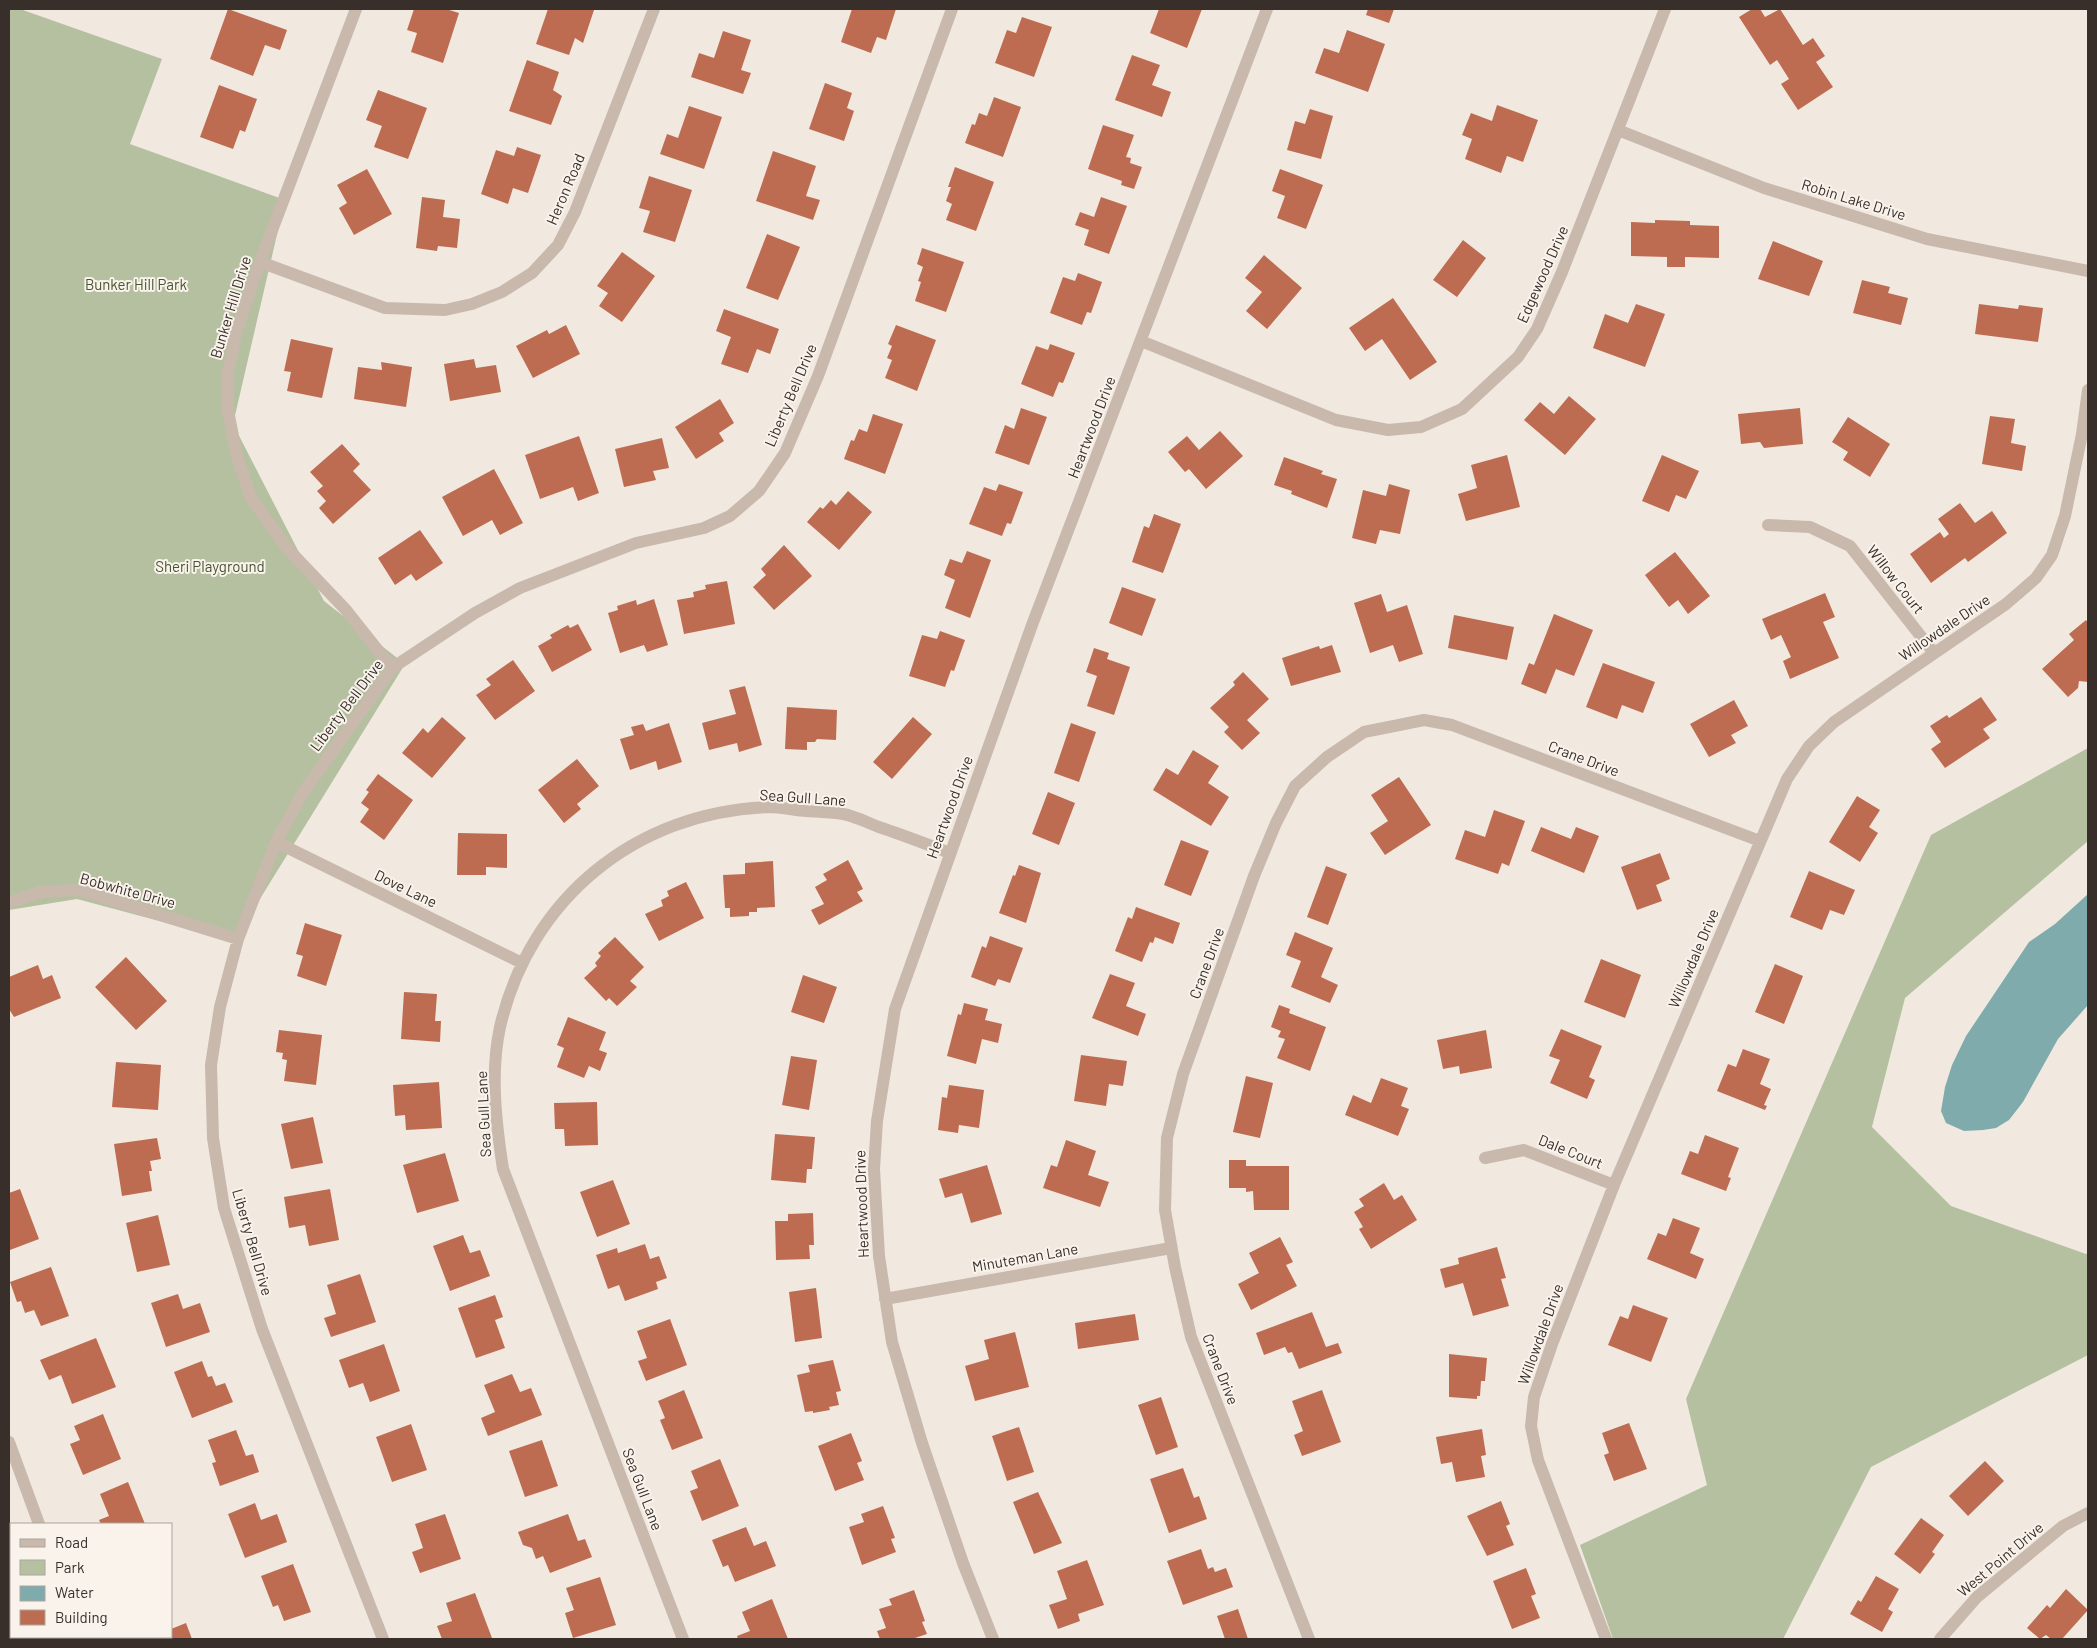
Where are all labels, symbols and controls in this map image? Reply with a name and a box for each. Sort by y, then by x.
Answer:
street label: Heron Road [542,151,588,227]
street label: Robin Lake Drive [1800,175,1908,223]
street label: Edgewood Drive [1513,223,1571,325]
street label: Bunker Hill Drive [206,254,254,360]
park label: Bunker Hill Park [85,275,187,293]
street label: Liberty Bell Drive [760,341,820,449]
street label: Heartwood Drive [1063,373,1119,481]
street label: Willow Court [1864,541,1928,617]
park label: Sheri Playground [155,557,265,575]
street label: Willowdale Drive [1895,590,1993,664]
street label: Liberty Bell Drive [306,656,386,754]
street label: Crane Drive [1546,736,1622,780]
street label: Heartwood Drive [922,753,976,861]
street label: Sea Gull Lane [759,785,847,809]
street label: Dove Lane [372,865,440,911]
street label: Bobwhite Drive [78,869,178,911]
street label: Willowdale Drive [1664,906,1722,1010]
street label: Crane Drive [1185,925,1227,1001]
street label: Sea Gull Lane [472,1070,494,1158]
street label: Dale Court [1536,1130,1606,1172]
street label: Heartwood Drive [850,1150,872,1258]
street label: Liberty Bell Drive [229,1187,277,1297]
street label: Minuteman Lane [971,1239,1079,1275]
street label: Willowdale Drive [1513,1281,1567,1387]
street label: Crane Drive [1199,1331,1243,1407]
street label: Sea Gull Lane [619,1445,667,1533]
street label: West Point Drive [1953,1518,2047,1600]
legend [10,1523,172,1638]
text: Road [55,1533,88,1551]
text: Park [55,1558,85,1576]
text: Water [55,1583,94,1601]
text: Building [55,1608,108,1626]

